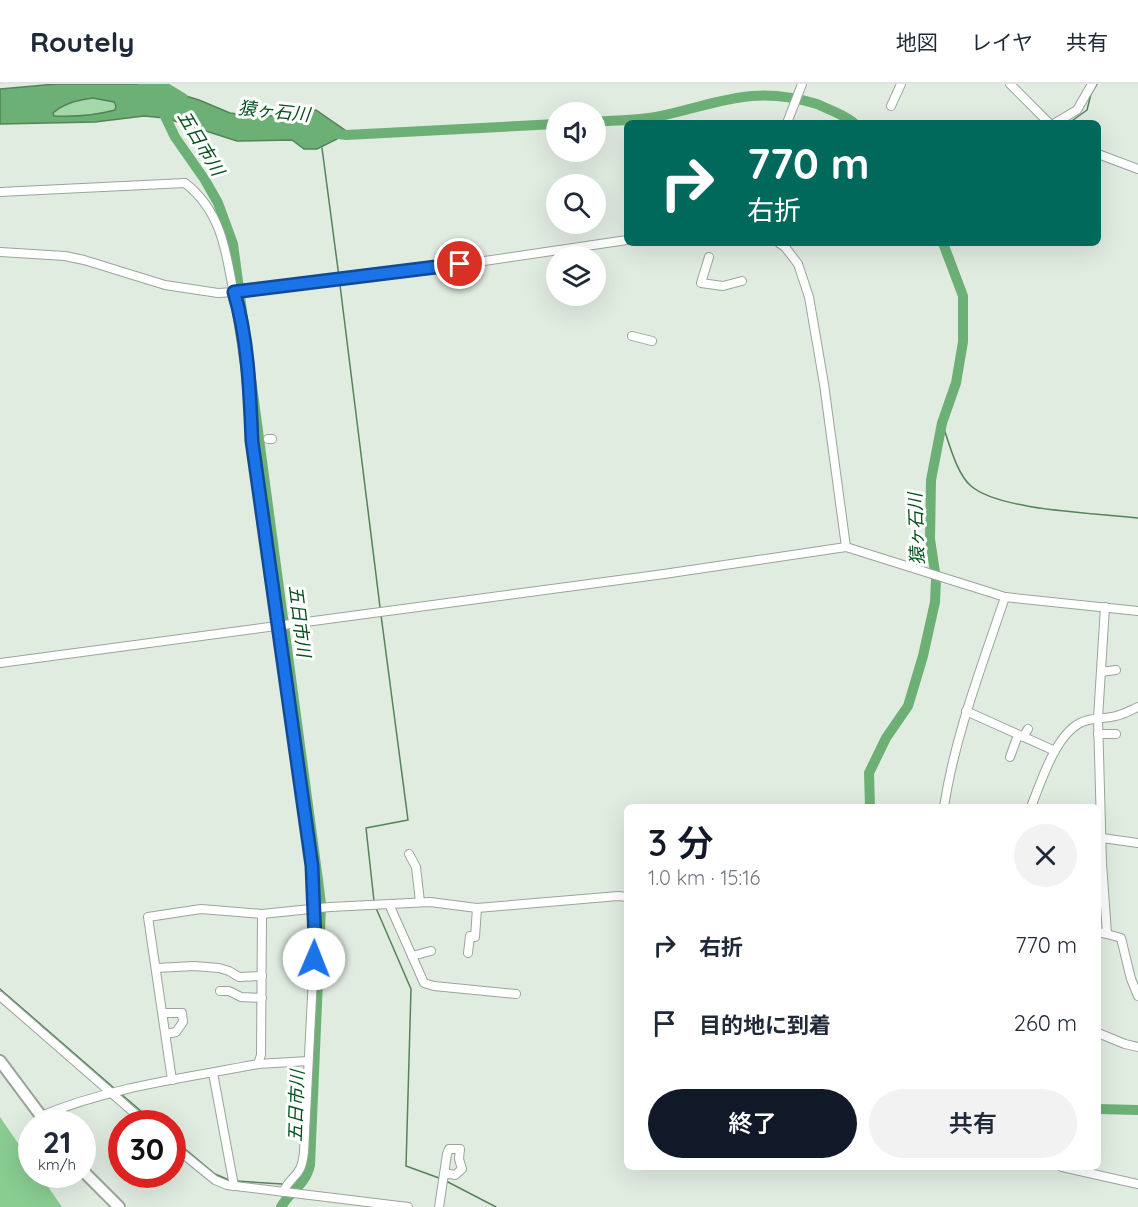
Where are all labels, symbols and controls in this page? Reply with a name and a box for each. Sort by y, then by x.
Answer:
text: Routely [30,24,134,59]
text: 地図 [896,29,938,55]
text: レイヤ [971,29,1033,55]
text: 共有 [1066,29,1108,55]
water label: 猿ヶ石川 [237,96,313,126]
map controls [546,102,606,306]
button: sound [546,102,606,162]
water label: 五日市川 [173,106,230,181]
text: 770 m [747,137,869,190]
icon: right [648,144,726,222]
button: search [546,174,606,234]
text: 右折 [747,193,801,227]
pin [434,238,485,289]
button: layers [546,246,606,306]
icon: arrive [443,247,476,280]
water label: 猿ヶ石川 [903,491,929,565]
water label: 五日市川 [284,584,316,660]
text: 3 分 [648,820,713,865]
button: close [1014,824,1077,887]
text: 1.0 km · 15:16 [648,865,760,890]
position arrow [282,927,346,991]
icon: right [648,929,681,962]
text: 770 m [1015,931,1077,959]
text: 右折 [699,933,743,961]
icon: arrive [648,1007,681,1040]
text: 260 m [1014,1009,1077,1037]
text: 目的地に到着 [699,1011,831,1039]
water label: 五日市川 [283,1068,309,1142]
button: 終了 [648,1089,857,1158]
button: 共有 [869,1089,1077,1158]
speed limit sign: 30 [108,1110,186,1188]
text: 21 [43,1123,71,1161]
text: km/h [38,1155,76,1174]

